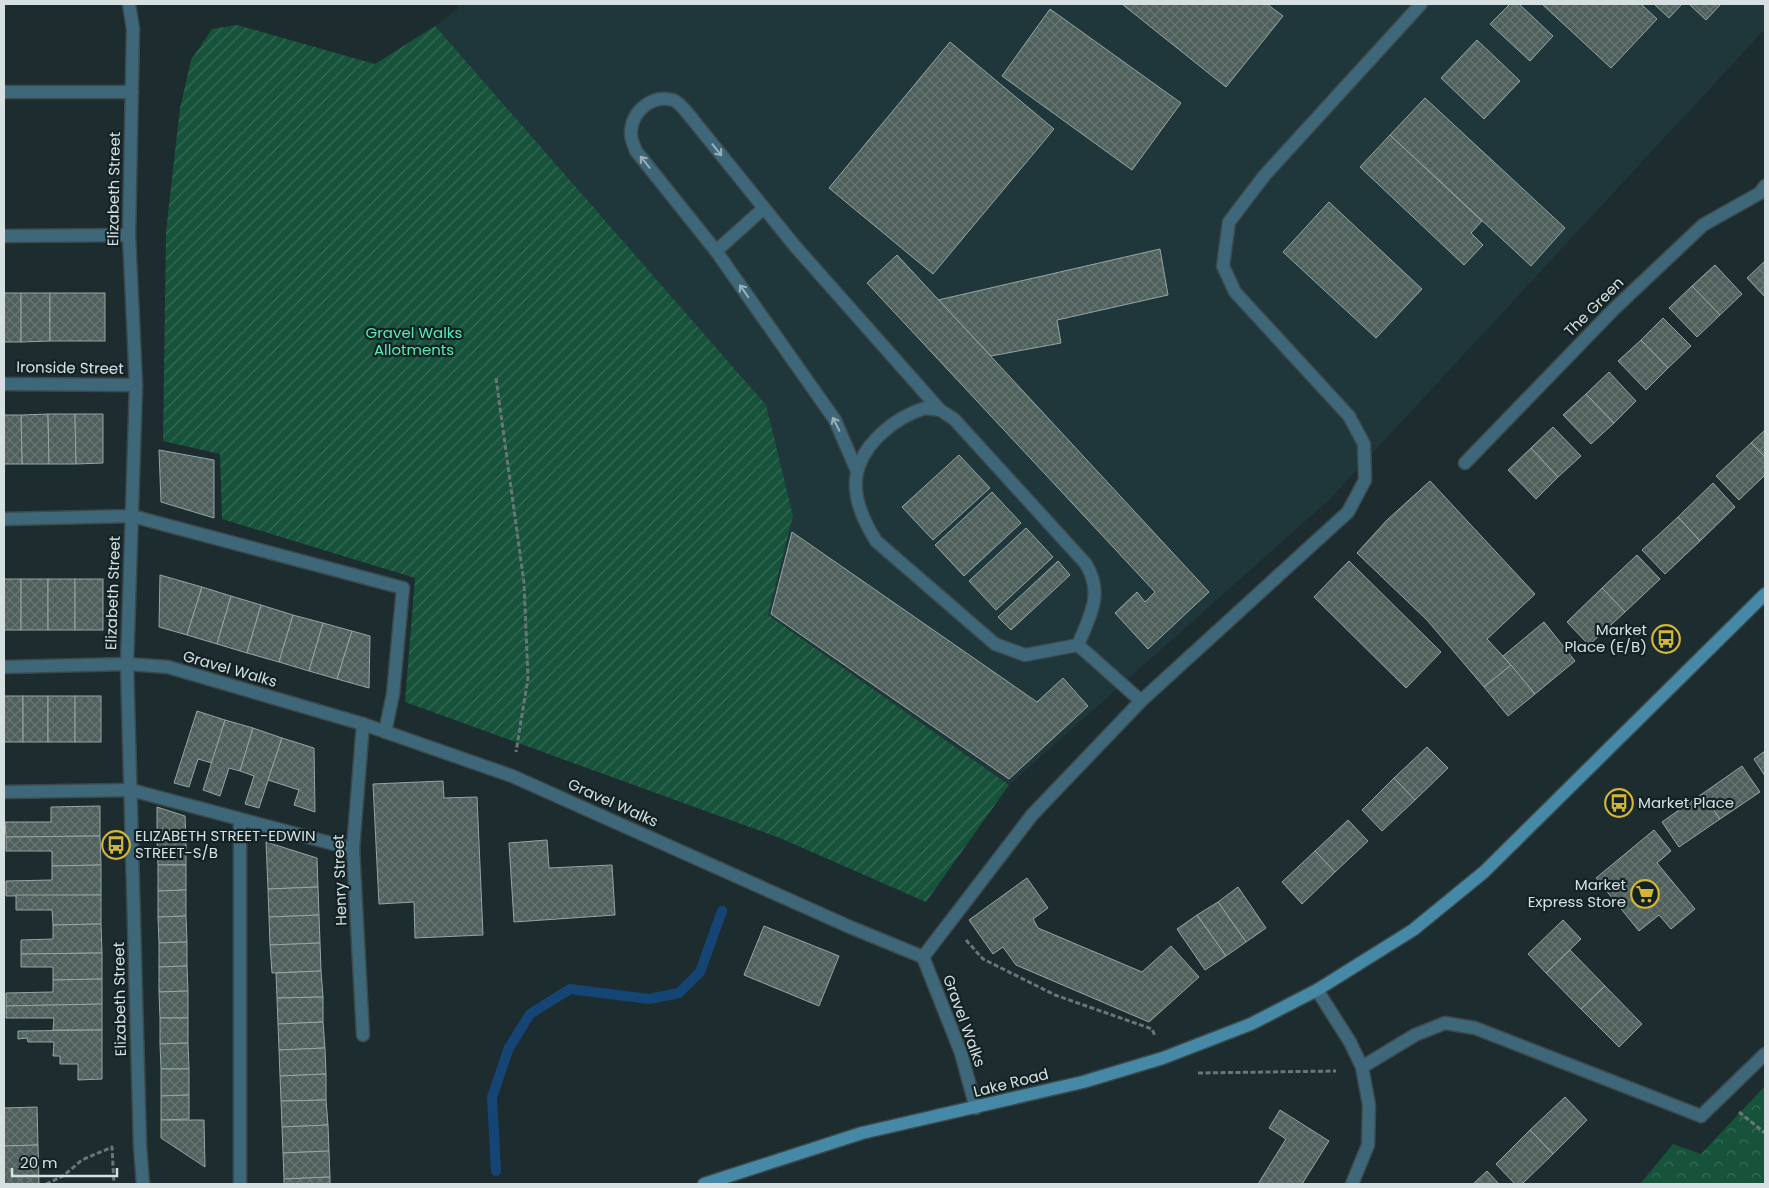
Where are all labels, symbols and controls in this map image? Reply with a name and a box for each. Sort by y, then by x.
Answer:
street label: Elizabeth Street [102,132,125,246]
one-way arrow [712,143,723,156]
one-way arrow [639,156,650,169]
street label: The Green [1559,272,1628,341]
one-way arrow [739,284,749,298]
park label: Gravel Walks Allotments [366,322,463,360]
street label: Ironside Street [16,356,124,379]
one-way arrow [831,417,841,432]
street label: Elizabeth Street [100,535,125,651]
place label: Market Place (E/B) [1564,619,1647,657]
bus stop icon: Market Place (E/B) [1651,624,1681,654]
street label: Gravel Walks [181,645,280,692]
street label: Gravel Walks [565,773,662,832]
bus stop icon: Market Place [1604,788,1634,818]
place label: Market Place [1638,792,1734,813]
place label: ELIZABETH STREET-EDWIN STREET-S/B [135,825,315,863]
bus stop icon: ELIZABETH STREET-EDWIN STREET-S/B [101,830,131,860]
street label: Henry Street [327,834,352,926]
place label: Market Express Store [1528,874,1626,912]
supermarket icon: Market Express Store [1630,879,1660,909]
street label: Elizabeth Street [108,942,131,1056]
street label: Gravel Walks [938,972,991,1070]
street label: Lake Road [971,1063,1051,1102]
scale bar [12,1146,118,1178]
text: 20 m [20,1152,58,1173]

